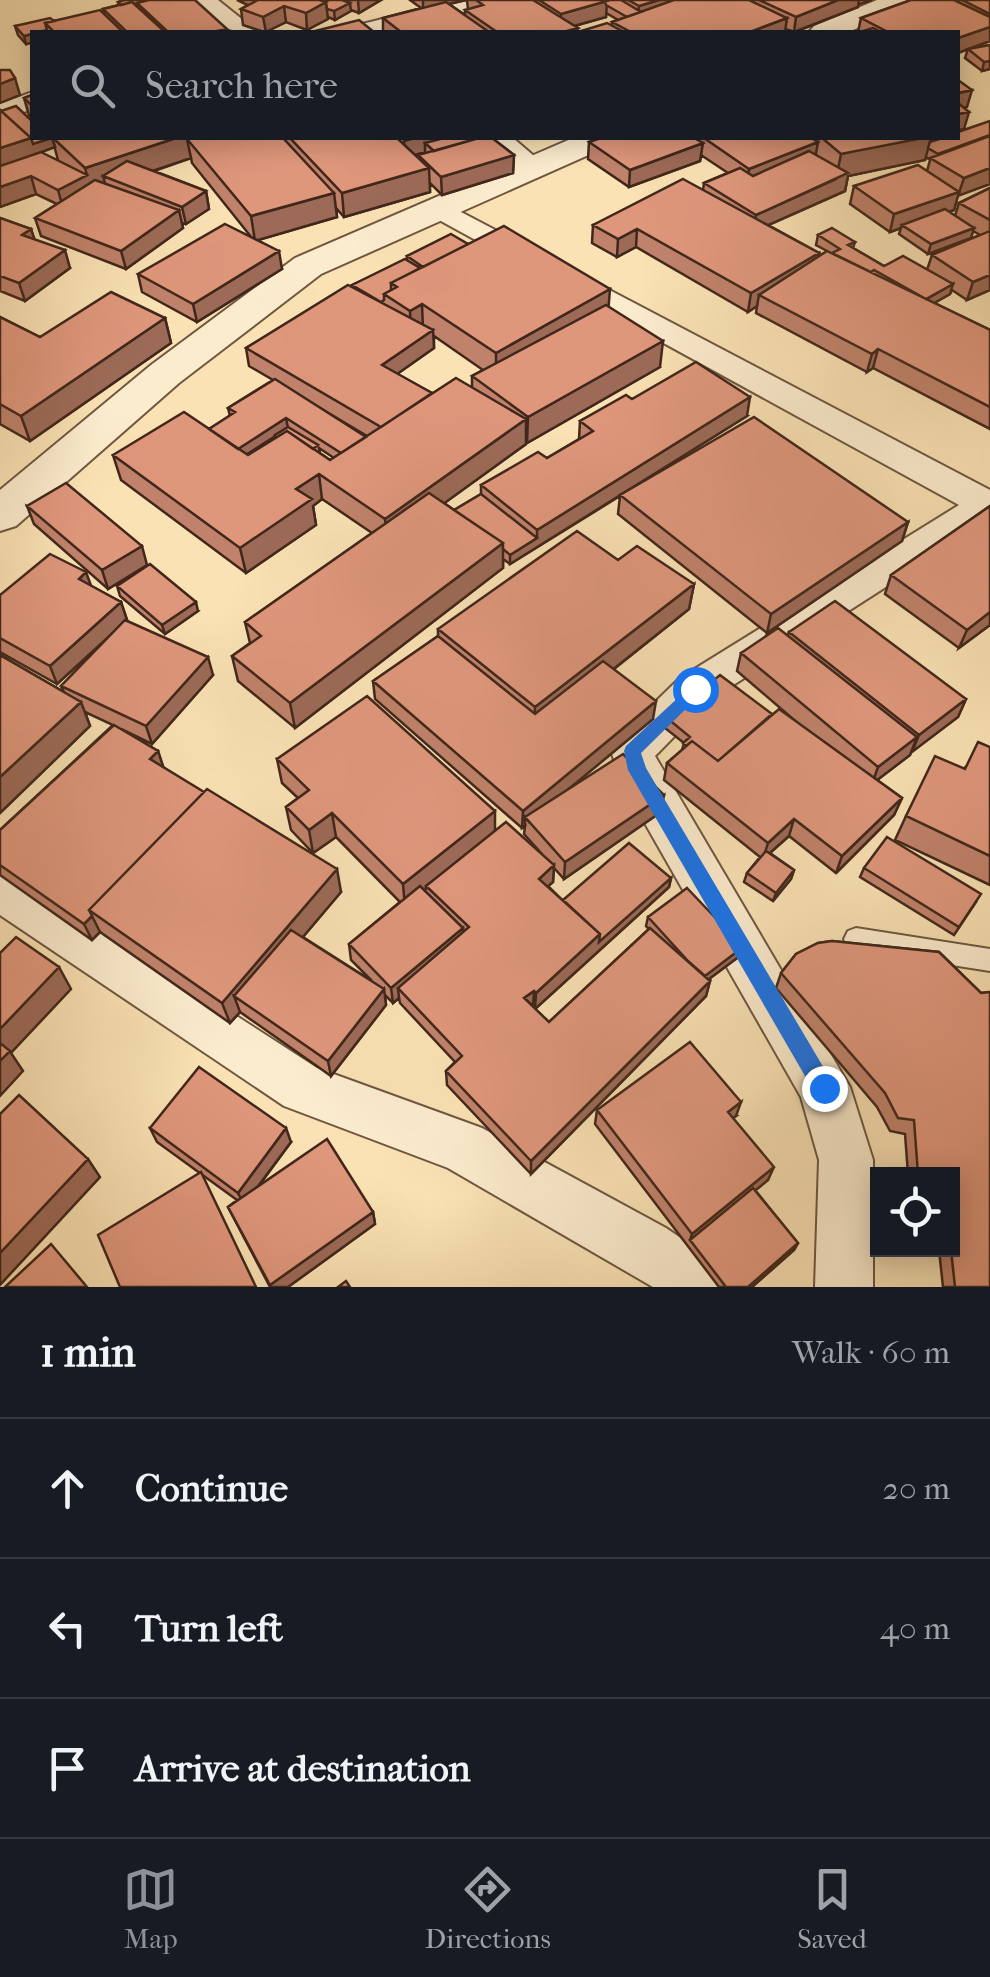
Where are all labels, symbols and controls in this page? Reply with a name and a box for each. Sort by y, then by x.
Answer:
search box [30,30,960,140]
icon: search [65,58,120,113]
text: Search here [145,63,338,108]
route start [673,667,719,713]
route end [802,1066,848,1112]
map controls [870,1167,960,1257]
button: locate [870,1167,960,1257]
text: 1 min [40,1328,136,1377]
text: Walk · 60 m [792,1334,950,1371]
icon: ahead [40,1461,95,1516]
text: Continue [135,1466,288,1511]
text: 20 m [882,1470,950,1507]
icon: left [40,1601,95,1656]
text: Turn left [135,1606,283,1651]
text: 40 m [880,1610,950,1647]
icon: arrive [40,1741,95,1796]
text: Arrive at destination [135,1746,471,1791]
tab: Map [123,1862,178,1955]
tab: Directions [425,1862,551,1955]
tab: Saved [797,1862,867,1955]

